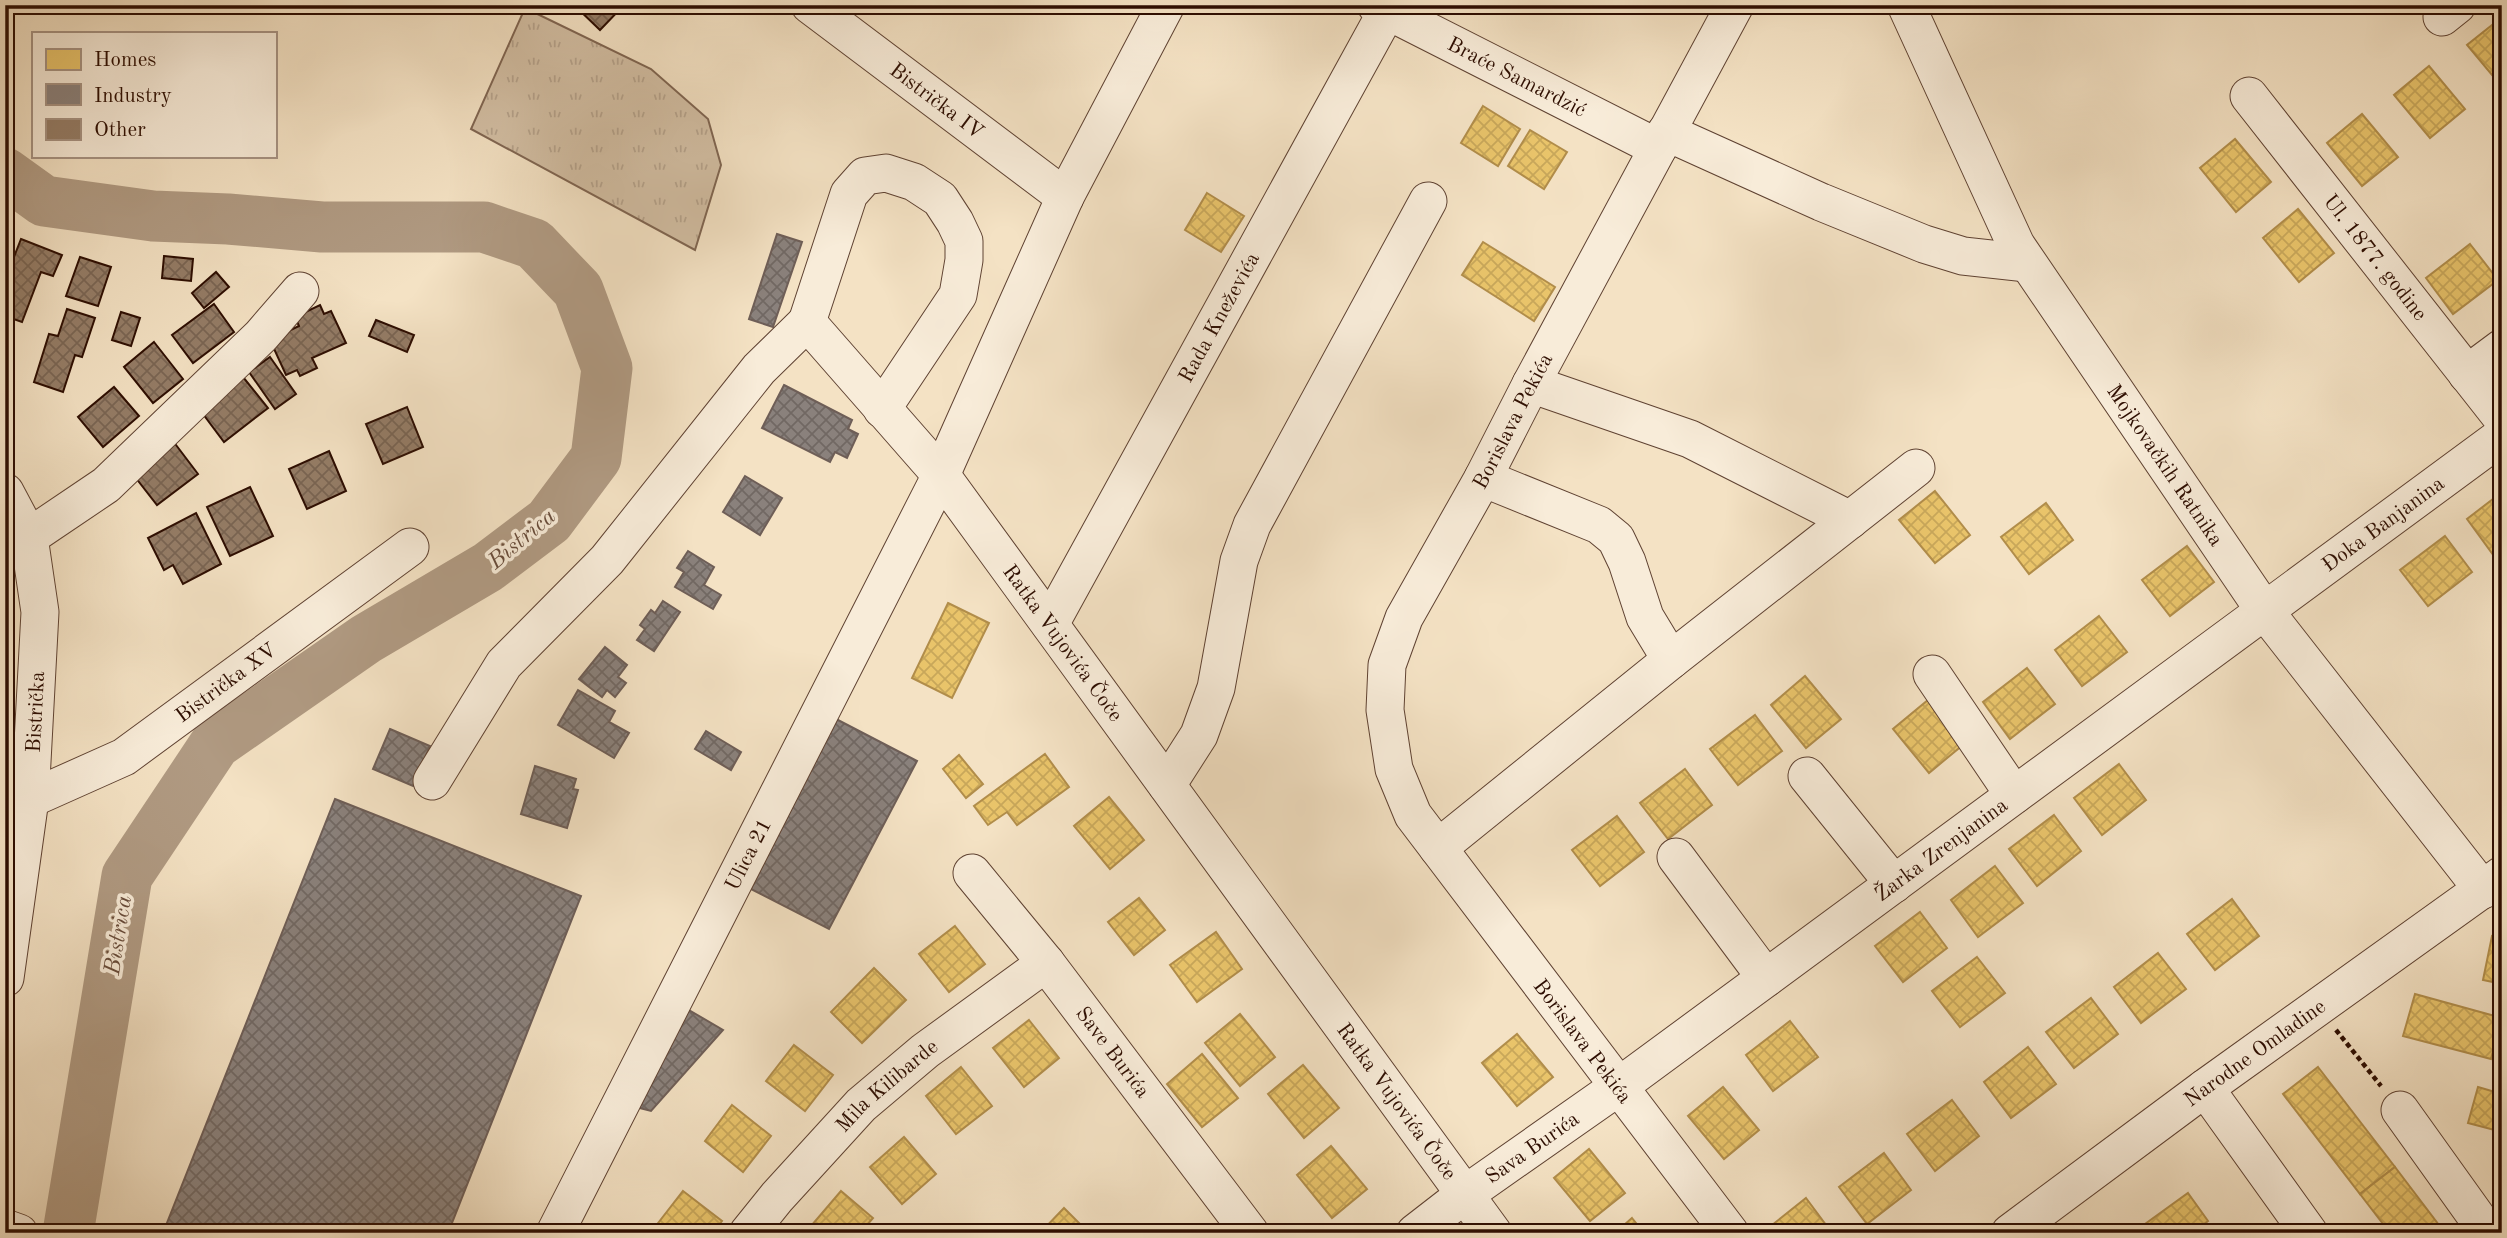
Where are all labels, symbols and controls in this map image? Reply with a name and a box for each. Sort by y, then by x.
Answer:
legend [32,32,276,158]
street label: Braće Samardzić [1444,34,1589,122]
text: Homes [94,50,156,71]
street label: Bistrička IV [885,60,987,144]
text: Industry [94,86,172,107]
text: Other [94,120,146,141]
street label: Ul. 1877. godine [2319,191,2430,325]
street label: Rada Kneževića [1176,250,1264,387]
street label: Borislava Pekića [1470,350,1557,493]
street label: Mojkovačkih Ratnika [2102,381,2226,550]
street label: Đoka Banjanina [2319,473,2449,577]
water label: Bistrica [483,505,560,574]
street label: Ratka Vujovića Čoče [998,561,1126,726]
street label: Bistrička XV [172,640,281,727]
street label: Bistrička [24,671,49,753]
street label: Žarka Zrenjanina [1869,795,2012,906]
street label: Ulica 21 [722,816,776,894]
water label: Bistrica [101,894,136,978]
street label: Borislava Pekića [1528,976,1635,1108]
street label: Narodne Omladine [2181,996,2330,1112]
street label: Save Burića [1071,1003,1153,1102]
street label: Ratka Vujovića Čoče [1332,1020,1460,1184]
street label: Mila Kilibarde [833,1036,942,1137]
street label: Sava Burića [1482,1109,1583,1188]

